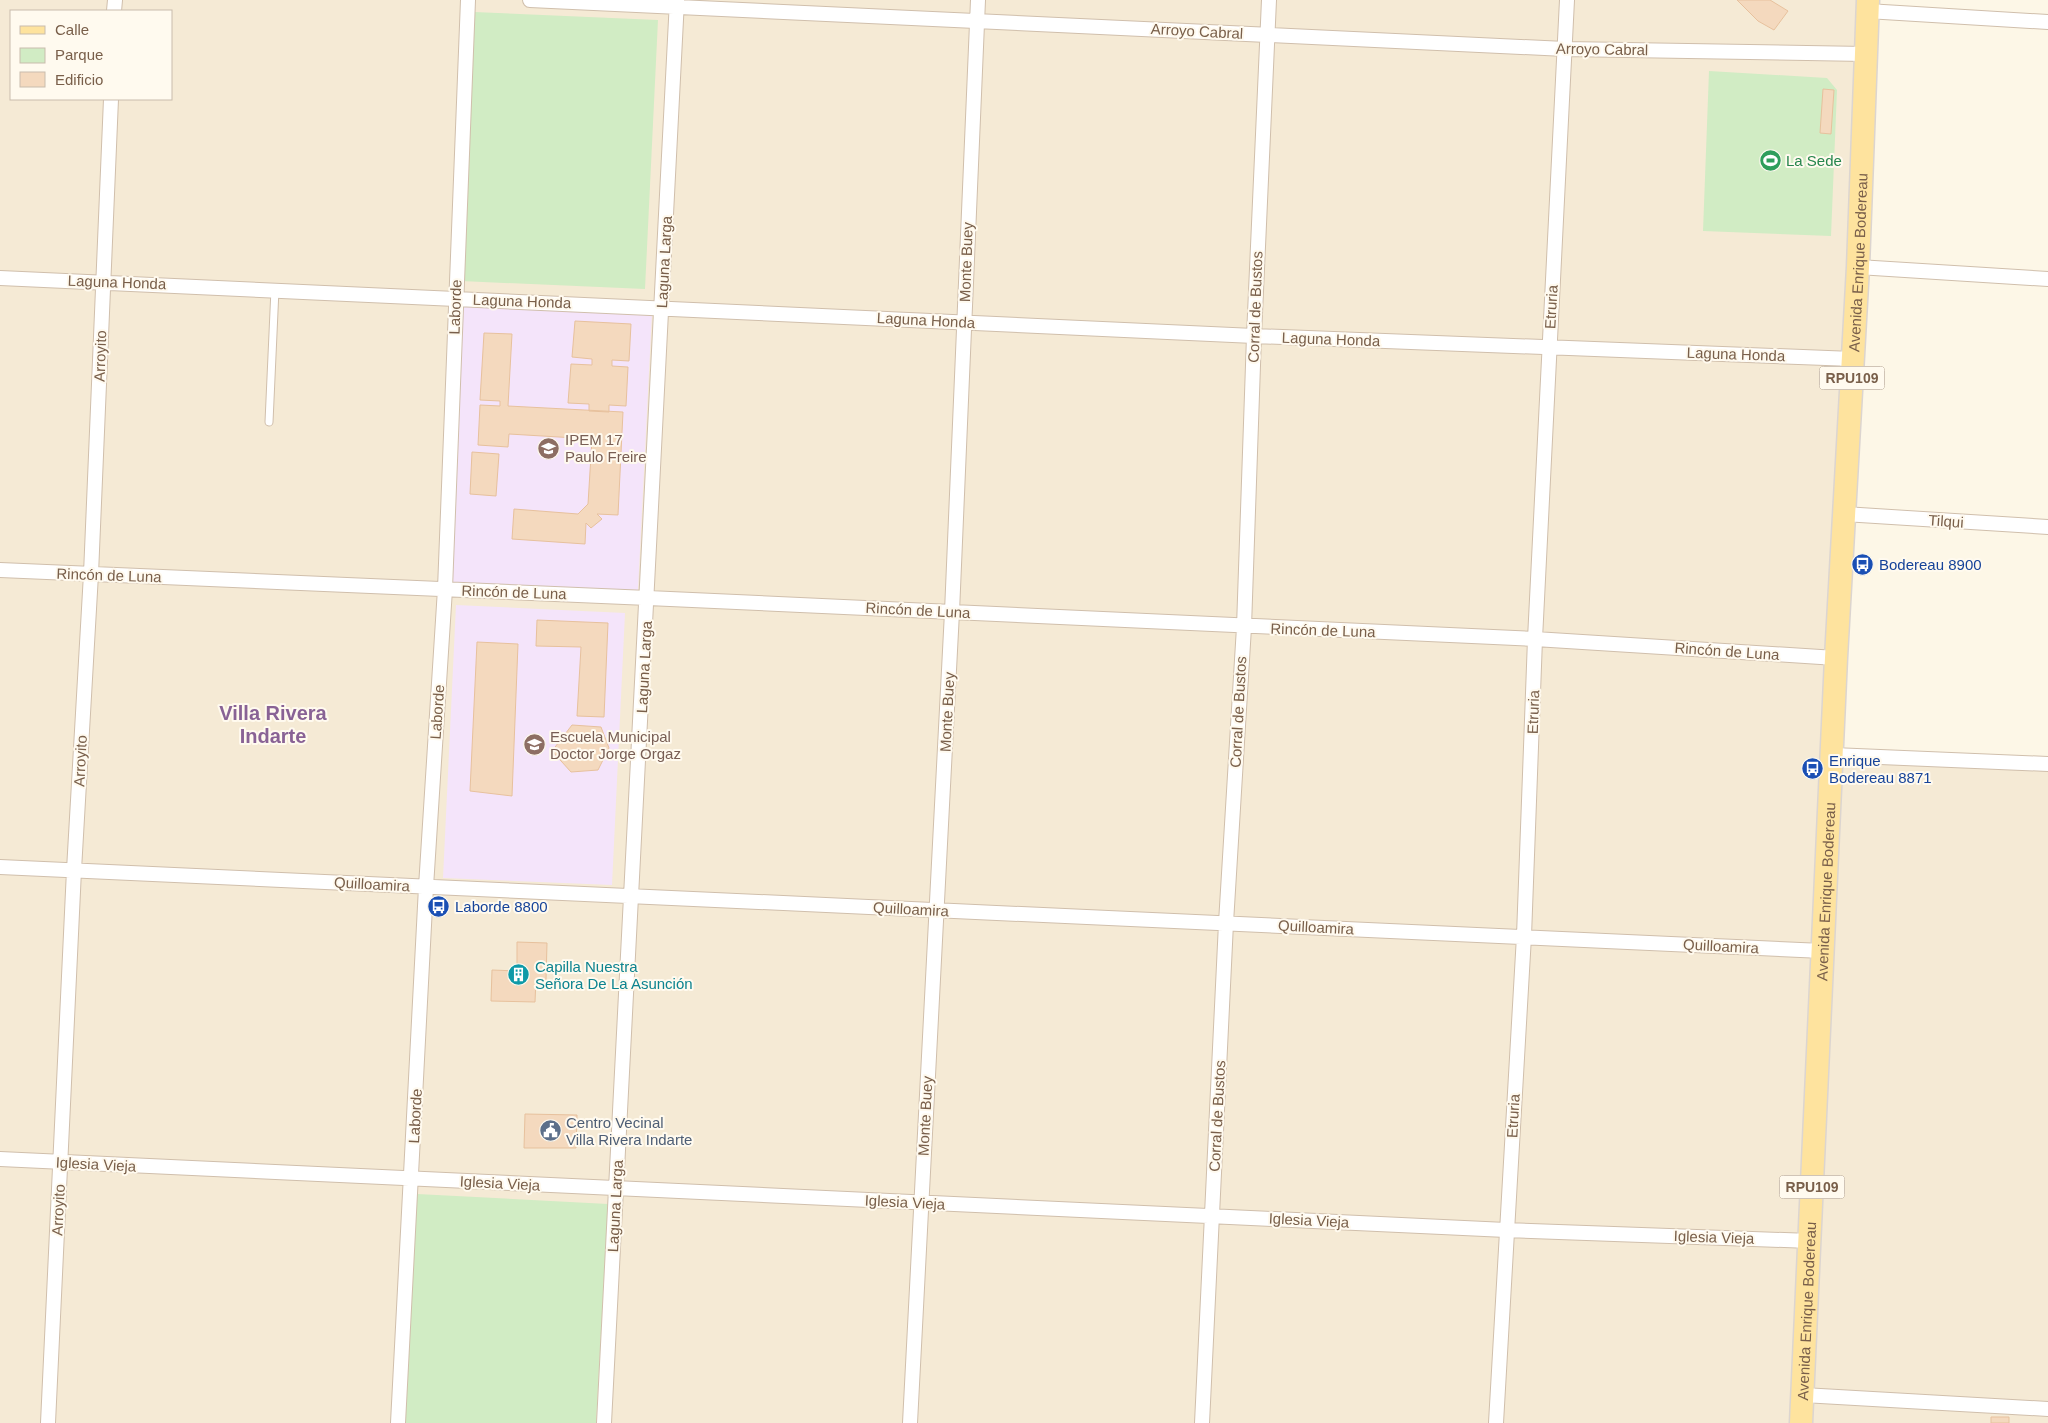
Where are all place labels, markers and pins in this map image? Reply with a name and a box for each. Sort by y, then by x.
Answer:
sports icon: La Sede [1758,148,1782,172]
place label: La Sede [1786,152,1842,169]
place label: IPEM 17 Paulo Freire [565,431,647,465]
school or university icon: IPEM 17 Paulo Freire [537,436,561,460]
bus stop icon: Bodereau 8900 [1851,552,1875,576]
place label: Bodereau 8900 [1879,556,1982,573]
place label: Escuela Municipal Doctor Jorge Orgaz [550,728,681,762]
school or university icon: Escuela Municipal Doctor Jorge Orgaz [522,733,546,757]
place label: Enrique Bodereau 8871 [1829,752,1932,786]
bus stop icon: Enrique Bodereau 8871 [1801,757,1825,781]
bus stop icon: Laborde 8800 [427,894,451,918]
place label: Laborde 8800 [455,898,548,915]
place label: Capilla Nuestra Señora De La Asunción [535,958,693,992]
building icon: Capilla Nuestra Señora De La Asunción [507,963,531,987]
place label: Centro Vecinal Villa Rivera Indarte [566,1114,692,1148]
public building icon: Centro Vecinal Villa Rivera Indarte [538,1119,562,1143]

